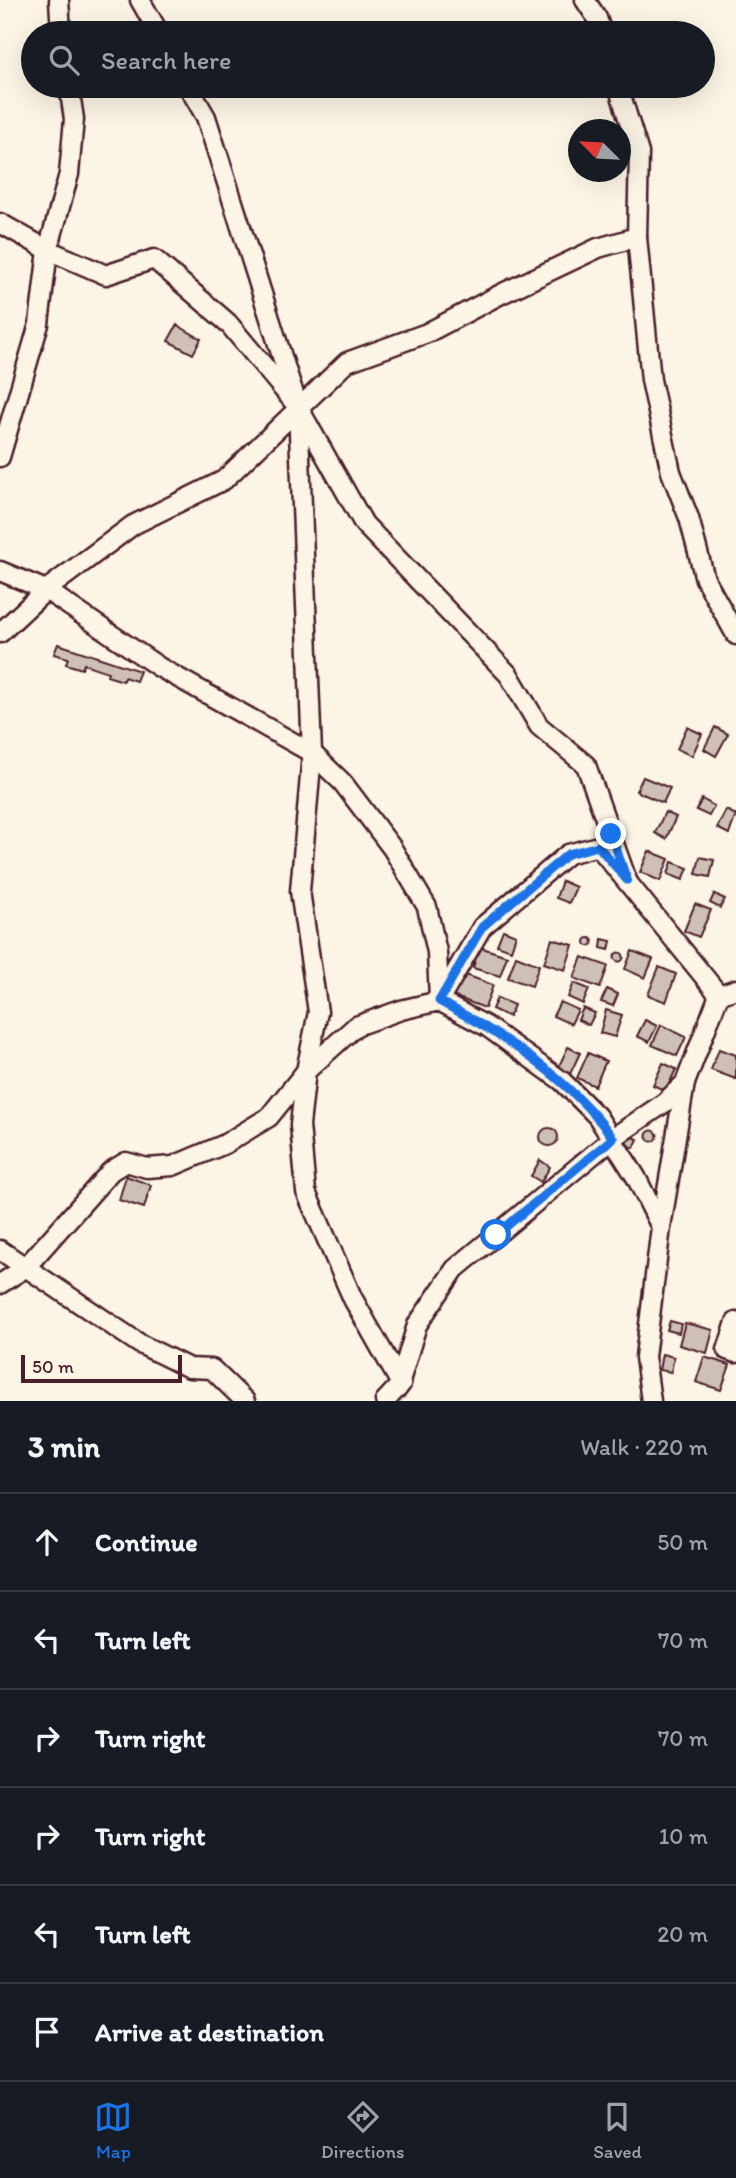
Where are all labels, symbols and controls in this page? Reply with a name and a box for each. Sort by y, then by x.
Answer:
search box [21,21,715,98]
icon: search [45,41,83,79]
text: Search here [101,44,231,76]
north arrow [568,119,631,182]
route end [595,818,626,849]
route start [480,1219,511,1250]
scale bar [21,1352,182,1384]
text: 50 m [32,1355,74,1378]
text: 3 min [28,1428,100,1465]
text: Walk · 220 m [580,1433,708,1461]
icon: ahead [28,1523,66,1561]
text: Continue [95,1526,198,1558]
text: 50 m [657,1528,708,1556]
icon: left [28,1621,66,1659]
text: Turn left [95,1624,191,1656]
text: 70 m [658,1626,708,1654]
icon: right [28,1719,66,1757]
text: Turn right [95,1722,206,1754]
text: 70 m [658,1724,708,1752]
icon: right [28,1817,66,1855]
text: Turn right [95,1820,206,1852]
text: 10 m [659,1822,708,1850]
icon: left [28,1915,66,1953]
text: Turn left [95,1918,191,1950]
text: 20 m [657,1920,708,1948]
icon: arrive [28,2013,66,2051]
text: Arrive at destination [95,2016,324,2048]
tab: Map [94,2098,132,2163]
tab: Directions [321,2098,405,2163]
tab: Saved [593,2098,642,2163]

